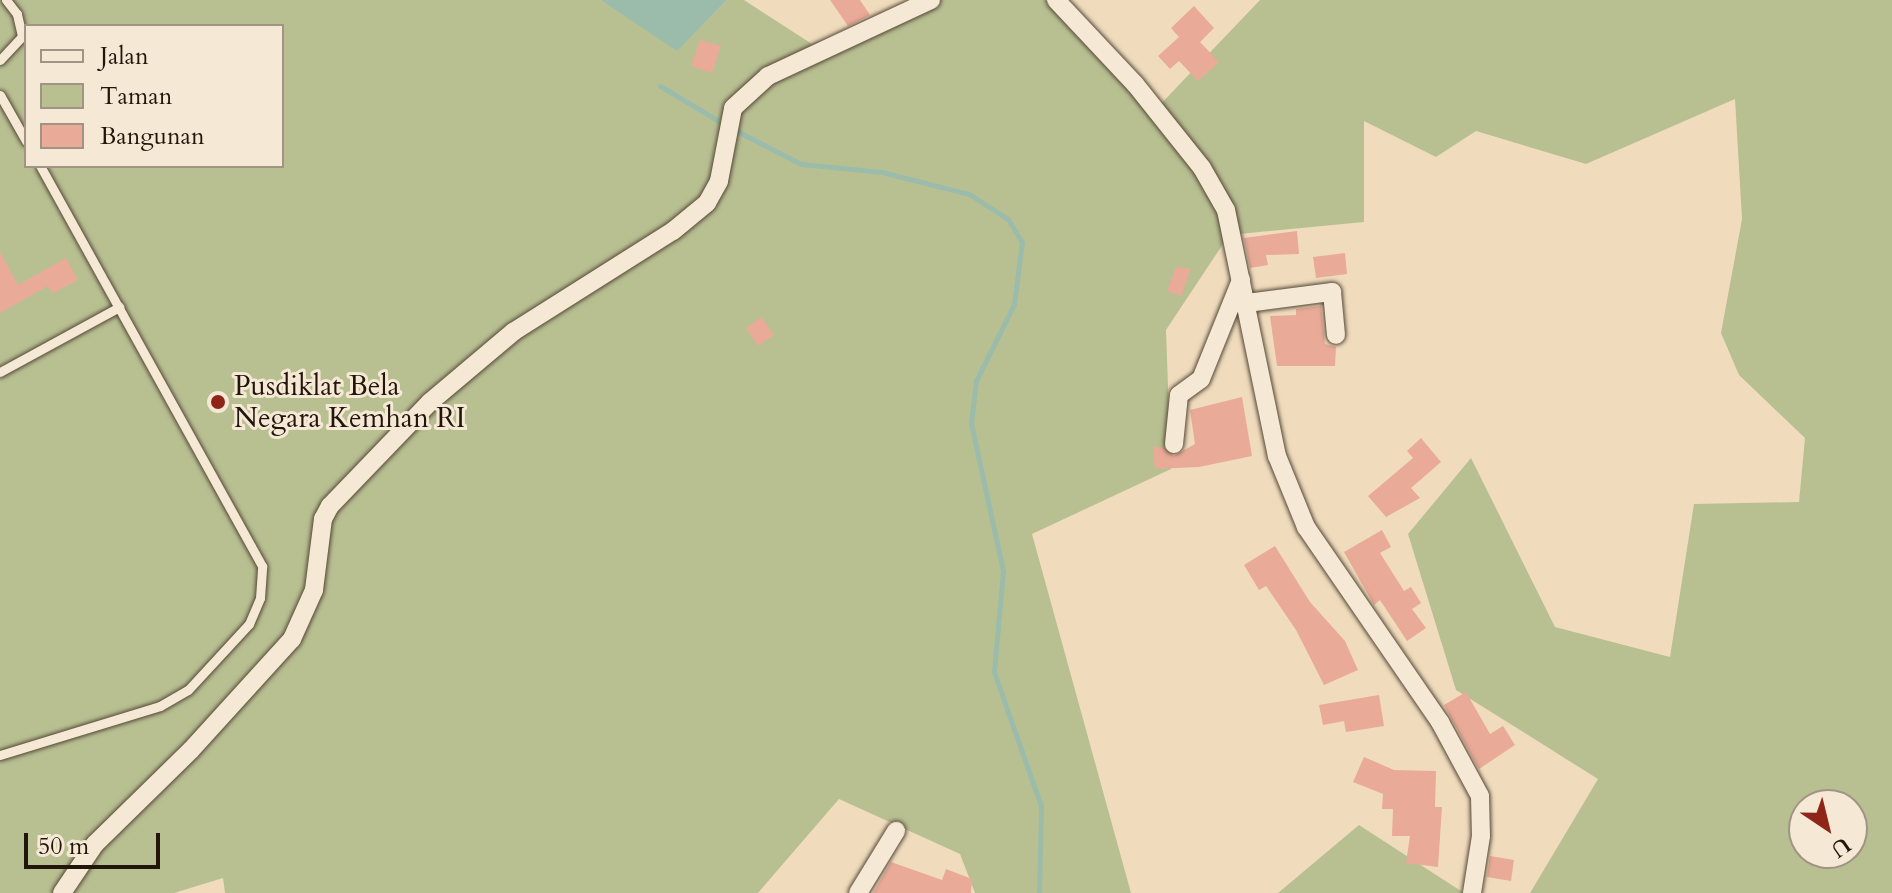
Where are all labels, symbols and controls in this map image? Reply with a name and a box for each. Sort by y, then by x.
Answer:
legend [24,24,284,168]
text: Jalan [100,40,149,73]
text: Taman [100,80,172,113]
text: Bangunan [100,120,205,153]
place label: Pusdiklat Bela Negara Kemhan RI [234,369,465,435]
marker: Pusdiklat Bela Negara Kemhan RI [209,393,227,411]
north arrow [1788,789,1868,869]
scale bar [28,817,164,867]
text: 50 m [38,830,89,863]
text: U [1825,830,1857,864]

